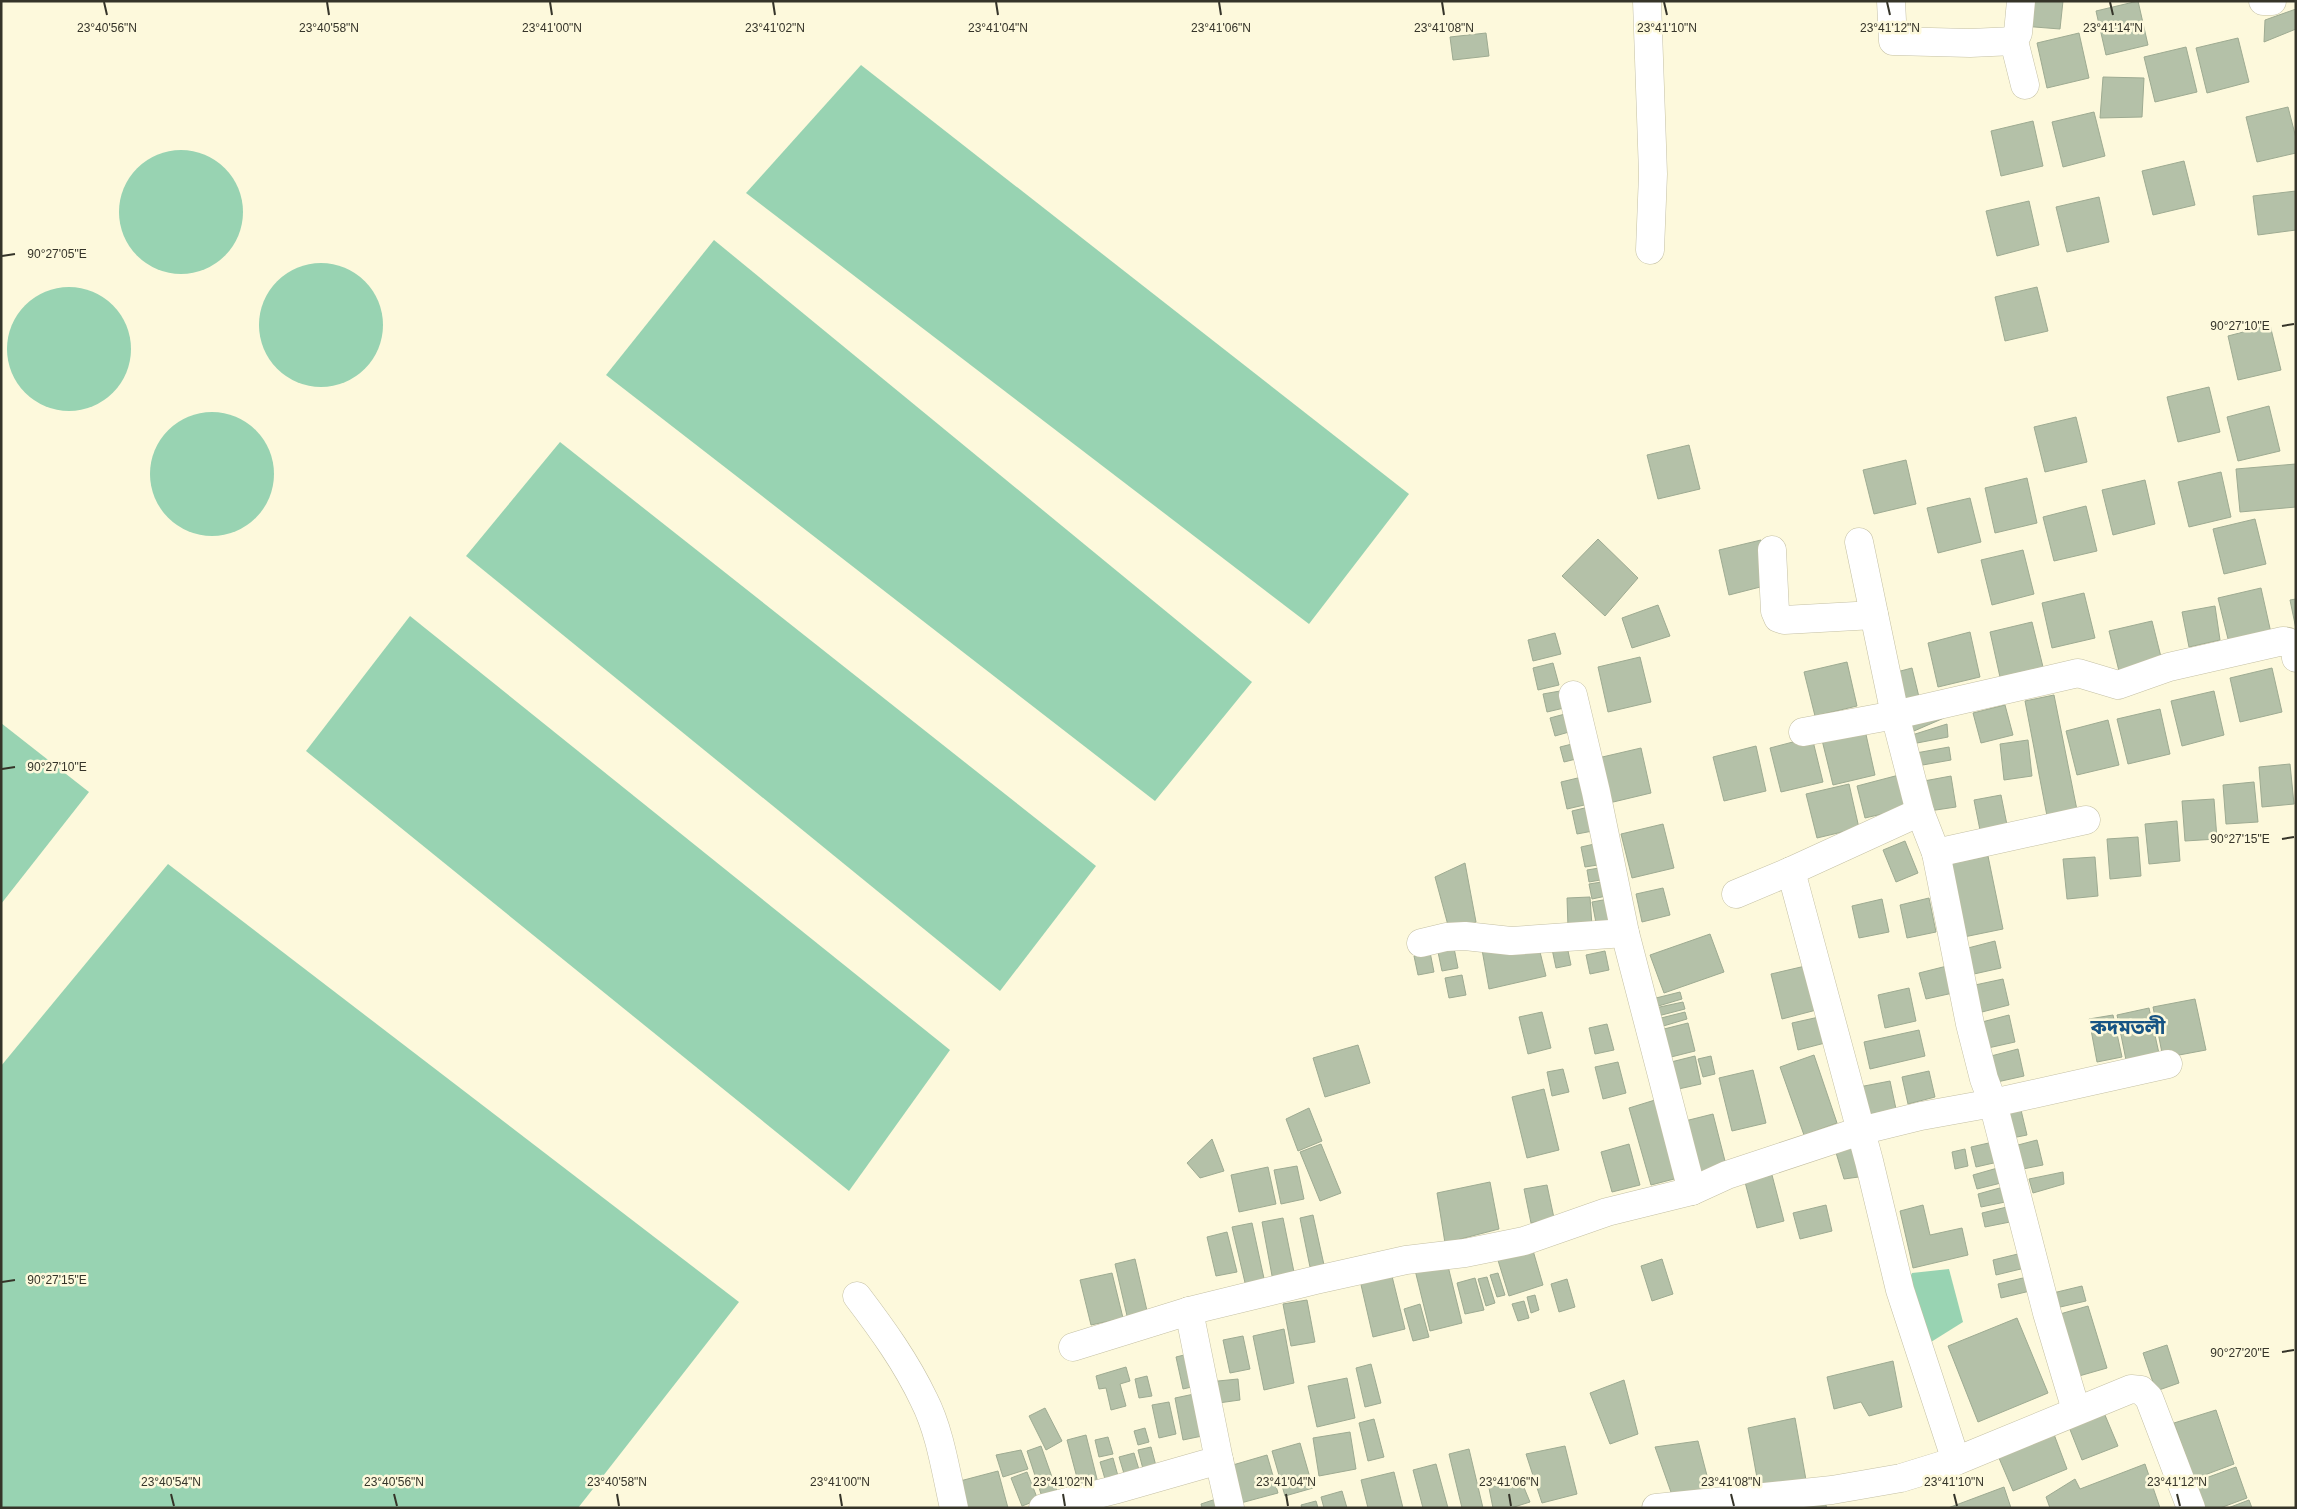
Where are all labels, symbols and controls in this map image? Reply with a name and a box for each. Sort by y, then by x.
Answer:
text: 23°40'56"N [77,21,137,35]
text: 23°40'58"N [299,21,359,35]
text: 23°41'00"N [522,21,582,35]
text: 23°41'02"N [745,21,805,35]
text: 23°41'04"N [968,21,1028,35]
text: 23°41'06"N [1191,21,1251,35]
text: 23°41'08"N [1414,21,1474,35]
text: 23°41'10"N [1637,21,1697,35]
text: 23°41'12"N [1860,21,1920,35]
text: 23°41'14"N [2083,21,2143,35]
text: 90°27'05"E [27,247,87,261]
text: 90°27'10"E [2210,319,2270,333]
text: 90°27'10"E [27,760,87,774]
text: 90°27'15"E [2210,832,2270,846]
district label: কদমতলী [2090,1015,2166,1038]
text: 90°27'15"E [27,1273,87,1287]
text: 90°27'20"E [2210,1346,2270,1360]
text: 23°40'54"N [141,1475,201,1489]
text: 23°40'56"N [364,1475,424,1489]
text: 23°40'58"N [587,1475,647,1489]
text: 23°41'00"N [810,1475,870,1489]
text: 23°41'02"N [1033,1475,1093,1489]
text: 23°41'04"N [1256,1475,1316,1489]
text: 23°41'06"N [1479,1475,1539,1489]
text: 23°41'08"N [1701,1475,1761,1489]
text: 23°41'10"N [1924,1475,1984,1489]
text: 23°41'12"N [2147,1475,2207,1489]

